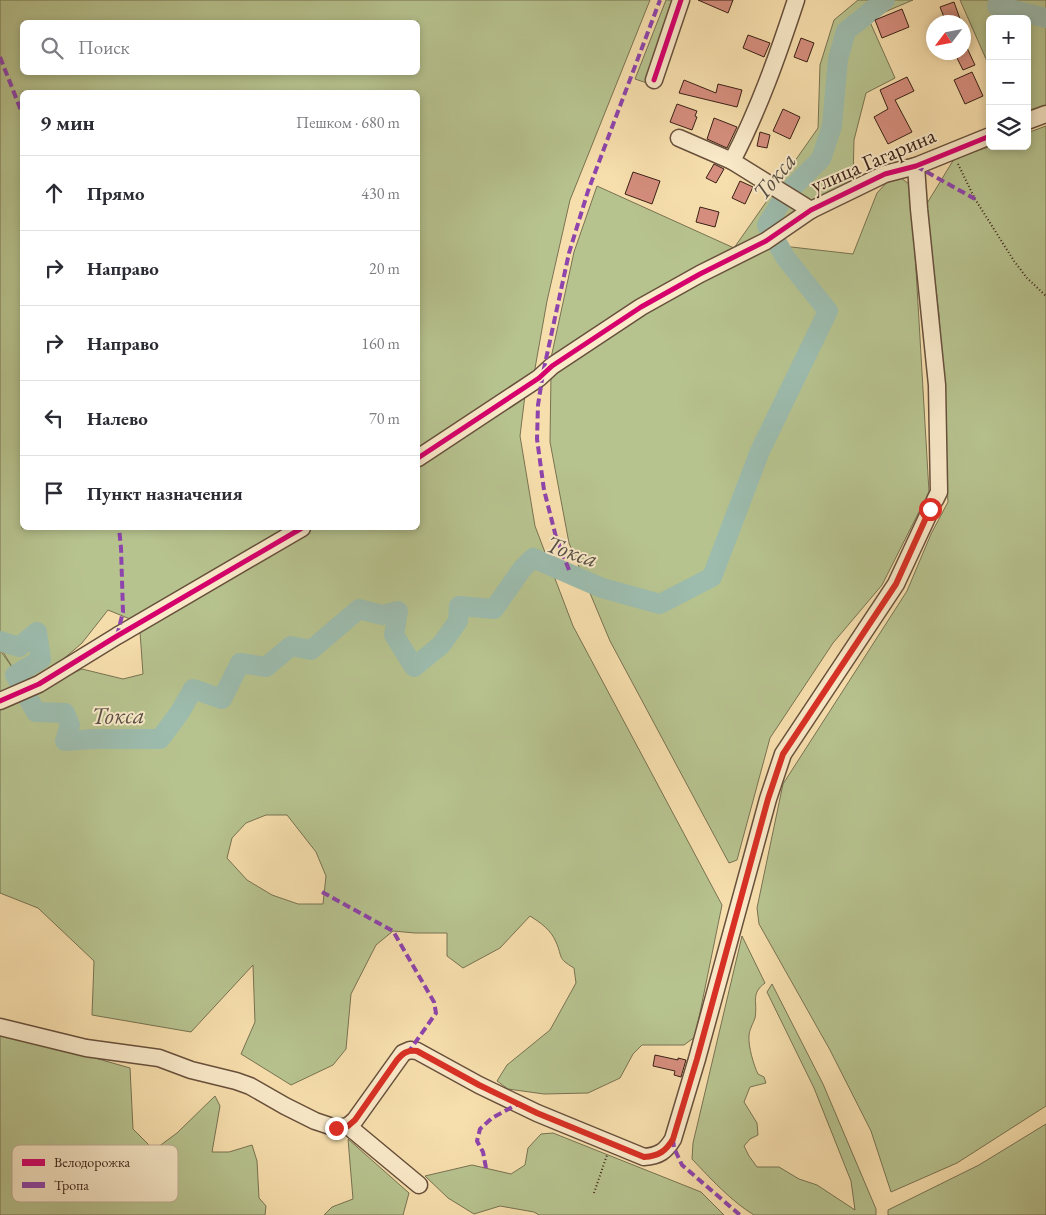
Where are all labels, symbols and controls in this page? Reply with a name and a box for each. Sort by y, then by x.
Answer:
north arrow [926,15,971,60]
map controls [986,15,1031,150]
button: + [986,15,1031,60]
search box [20,20,420,75]
icon: search [38,34,66,62]
text: Поиск [78,35,130,60]
button: − [986,60,1031,105]
button: layers [986,105,1031,150]
text: 9 мин [40,109,95,136]
text: Пешком · 680 m [296,112,400,133]
street label: улица Гагарина [806,121,940,199]
water label: Токса [745,146,803,206]
icon: ahead [40,179,68,207]
text: Прямо [87,181,145,206]
text: 430 m [361,183,400,204]
icon: right [40,254,68,282]
text: Направо [87,256,159,281]
text: 20 m [369,258,400,279]
icon: right [40,329,68,357]
text: Направо [87,331,159,356]
text: 160 m [361,333,400,354]
icon: left [40,404,68,432]
text: Налево [87,406,148,431]
text: 70 m [369,408,400,429]
icon: arrive [40,479,68,507]
text: Пункт назначения [87,481,243,506]
route start [919,498,942,521]
water label: Токса [542,528,602,574]
water label: Токса [91,699,145,731]
route end [325,1117,348,1140]
legend [12,1145,178,1202]
text: Велодорожка [54,1153,130,1171]
text: Тропа [54,1176,89,1194]

